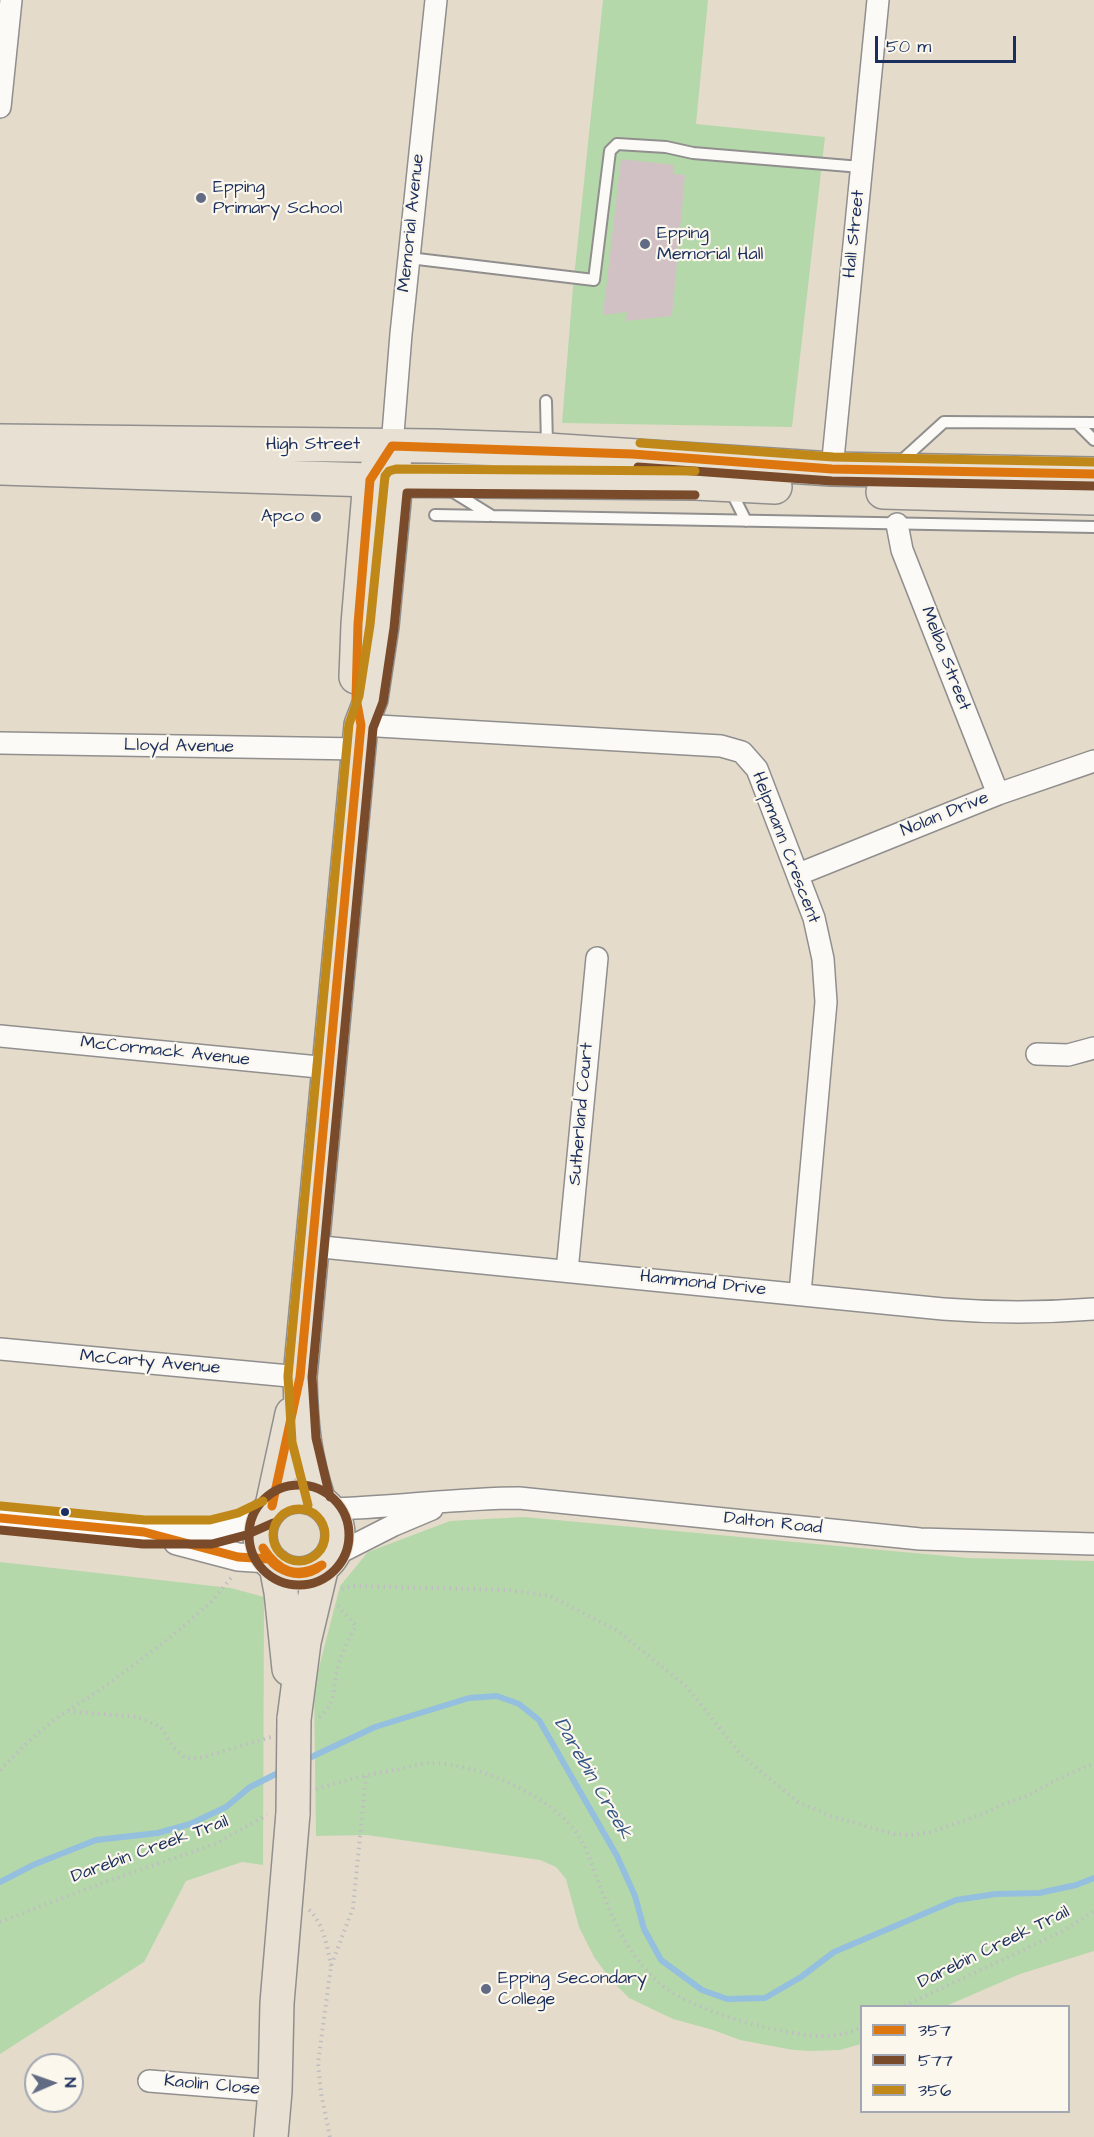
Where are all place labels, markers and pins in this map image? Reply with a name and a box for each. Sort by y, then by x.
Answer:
place label: Epping Primary School [213,177,342,219]
marker: Epping Primary School [194,191,208,205]
place label: Epping Memorial Hall [657,223,763,266]
marker: Epping Memorial Hall [638,237,652,251]
place label: Apco [261,506,304,528]
marker: Apco [309,510,323,524]
unlabelled marker [59,1506,71,1518]
place label: Epping Secondary College [498,1968,647,2010]
marker: Epping Secondary College [479,1982,493,1996]

